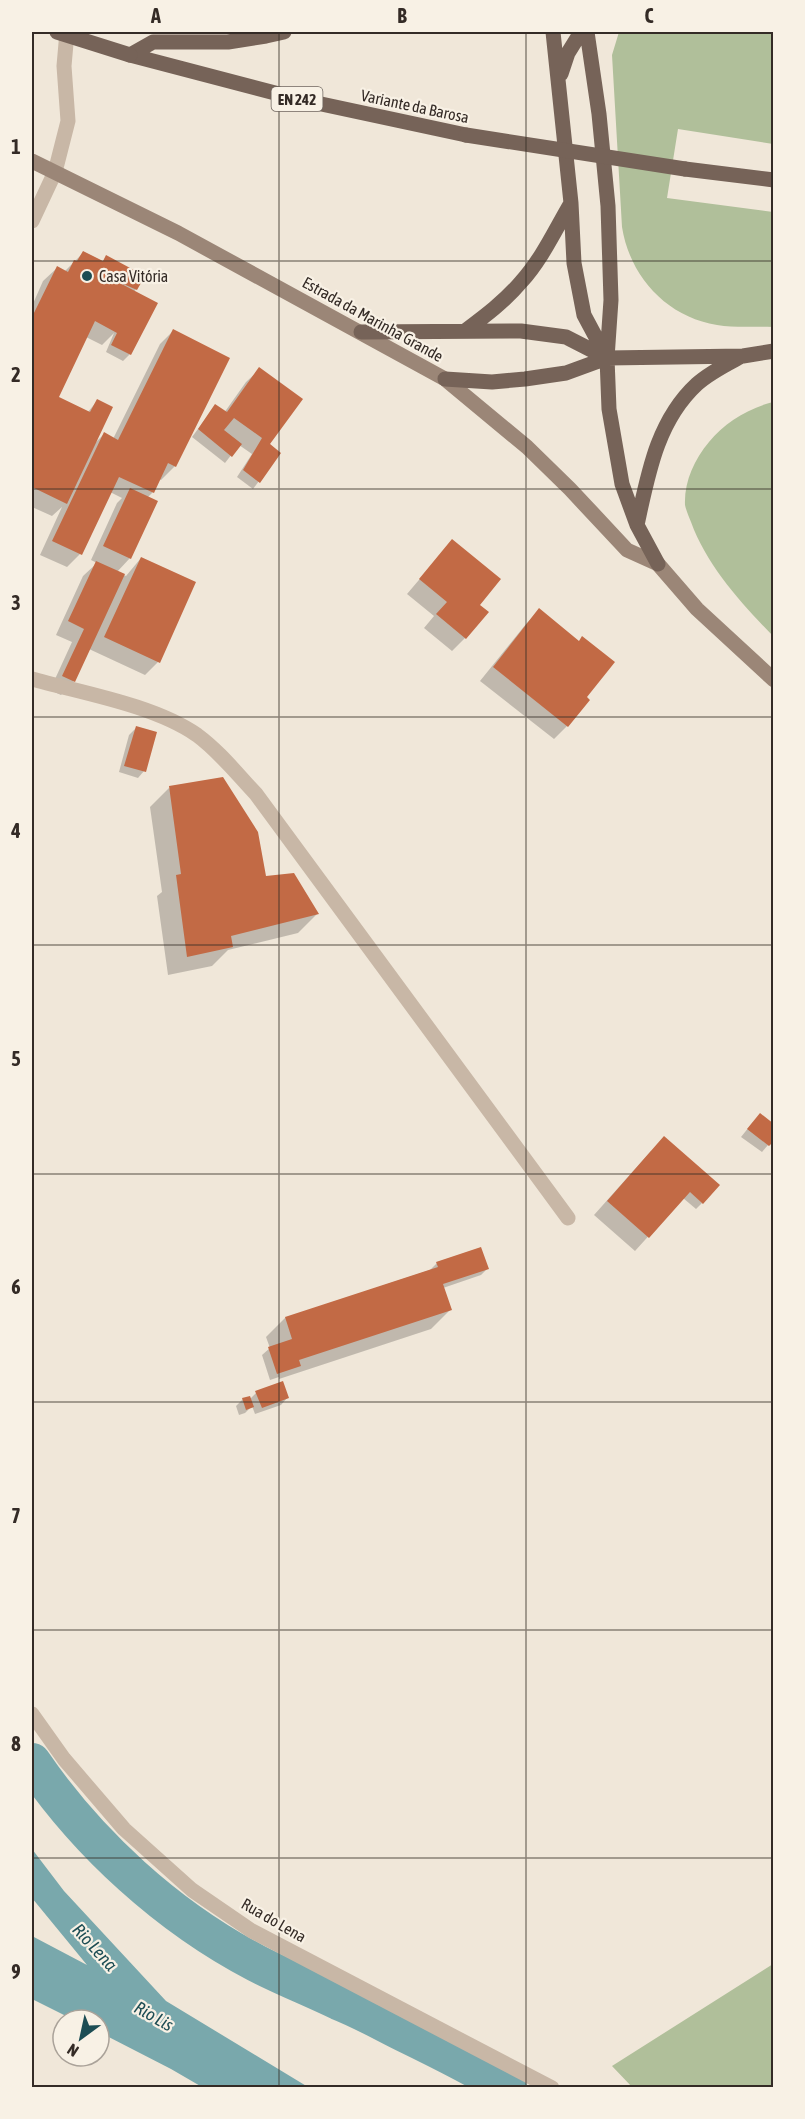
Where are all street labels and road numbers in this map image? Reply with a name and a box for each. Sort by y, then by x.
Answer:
street label: Variante da Barosa [359,86,471,126]
road number: EN 242 [272,87,322,111]
street label: Estrada da Marinha Grande [300,273,446,365]
street label: Rua do Lena [239,1894,309,1946]

